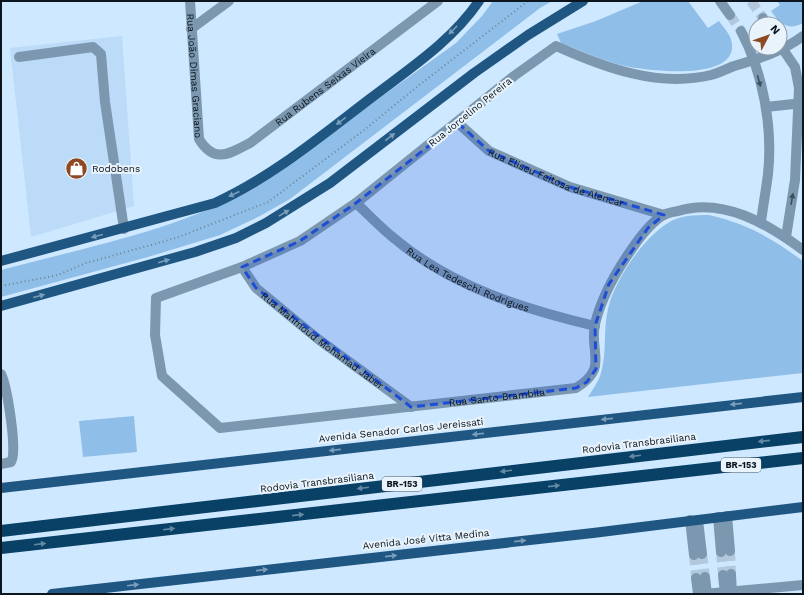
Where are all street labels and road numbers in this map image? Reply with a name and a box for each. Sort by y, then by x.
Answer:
street label: Rua João Dimas Graciano [185,13,204,138]
street label: Rua Rubens Seixas Vieira [273,45,377,128]
street label: Rua Jorcelino Pereira [426,75,514,149]
street label: Rua Eliseu Feitosa de Alencar [487,146,625,208]
street label: Rua Lea Tedeschi Rodrigues [404,245,531,313]
street label: Rua Mahmoud Mohamad Jaber [259,289,386,391]
street label: Rua Santo Brambila [448,386,546,408]
street label: Avenida Senador Carlos Jereissati [318,416,484,444]
street label: Rodovia Transbrasiliana [581,431,697,455]
road number: BR-153 [721,458,761,472]
street label: Rodovia Transbrasiliana [259,470,375,494]
road number: BR-153 [382,477,422,491]
street label: Avenida José Vitta Medina [362,527,490,551]

